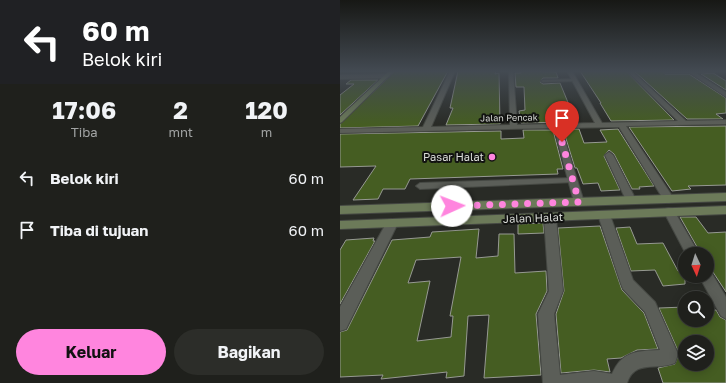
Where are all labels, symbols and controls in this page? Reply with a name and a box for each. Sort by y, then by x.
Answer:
text: 60 m [82,14,149,47]
icon: left [16,16,68,68]
text: Belok kiri [82,48,162,70]
text: 17:06 [52,95,116,124]
text: 2 [173,95,188,124]
text: 120 [245,95,288,124]
pin [545,101,579,142]
icon: arrive [551,107,573,129]
street label: Jalan Pencak [480,111,538,124]
text: Tiba [71,124,98,140]
text: mnt [168,124,193,140]
text: m [261,124,272,140]
place label: Pasar Halat [423,150,484,163]
marker: Pasar Halat [487,152,497,162]
icon: left [16,167,38,189]
text: Belok kiri [50,169,119,187]
text: 60 m [289,169,324,187]
position arrow [431,185,473,227]
street label: Jalan Halat [503,210,563,225]
icon: arrive [16,219,38,241]
text: Tiba di tujuan [50,221,148,239]
text: 60 m [289,221,324,239]
north arrow [678,247,714,283]
map controls [678,247,714,371]
button: search [678,291,714,327]
button: Keluar [16,329,166,375]
button: Bagikan [174,329,324,375]
button: layers [678,335,714,371]

